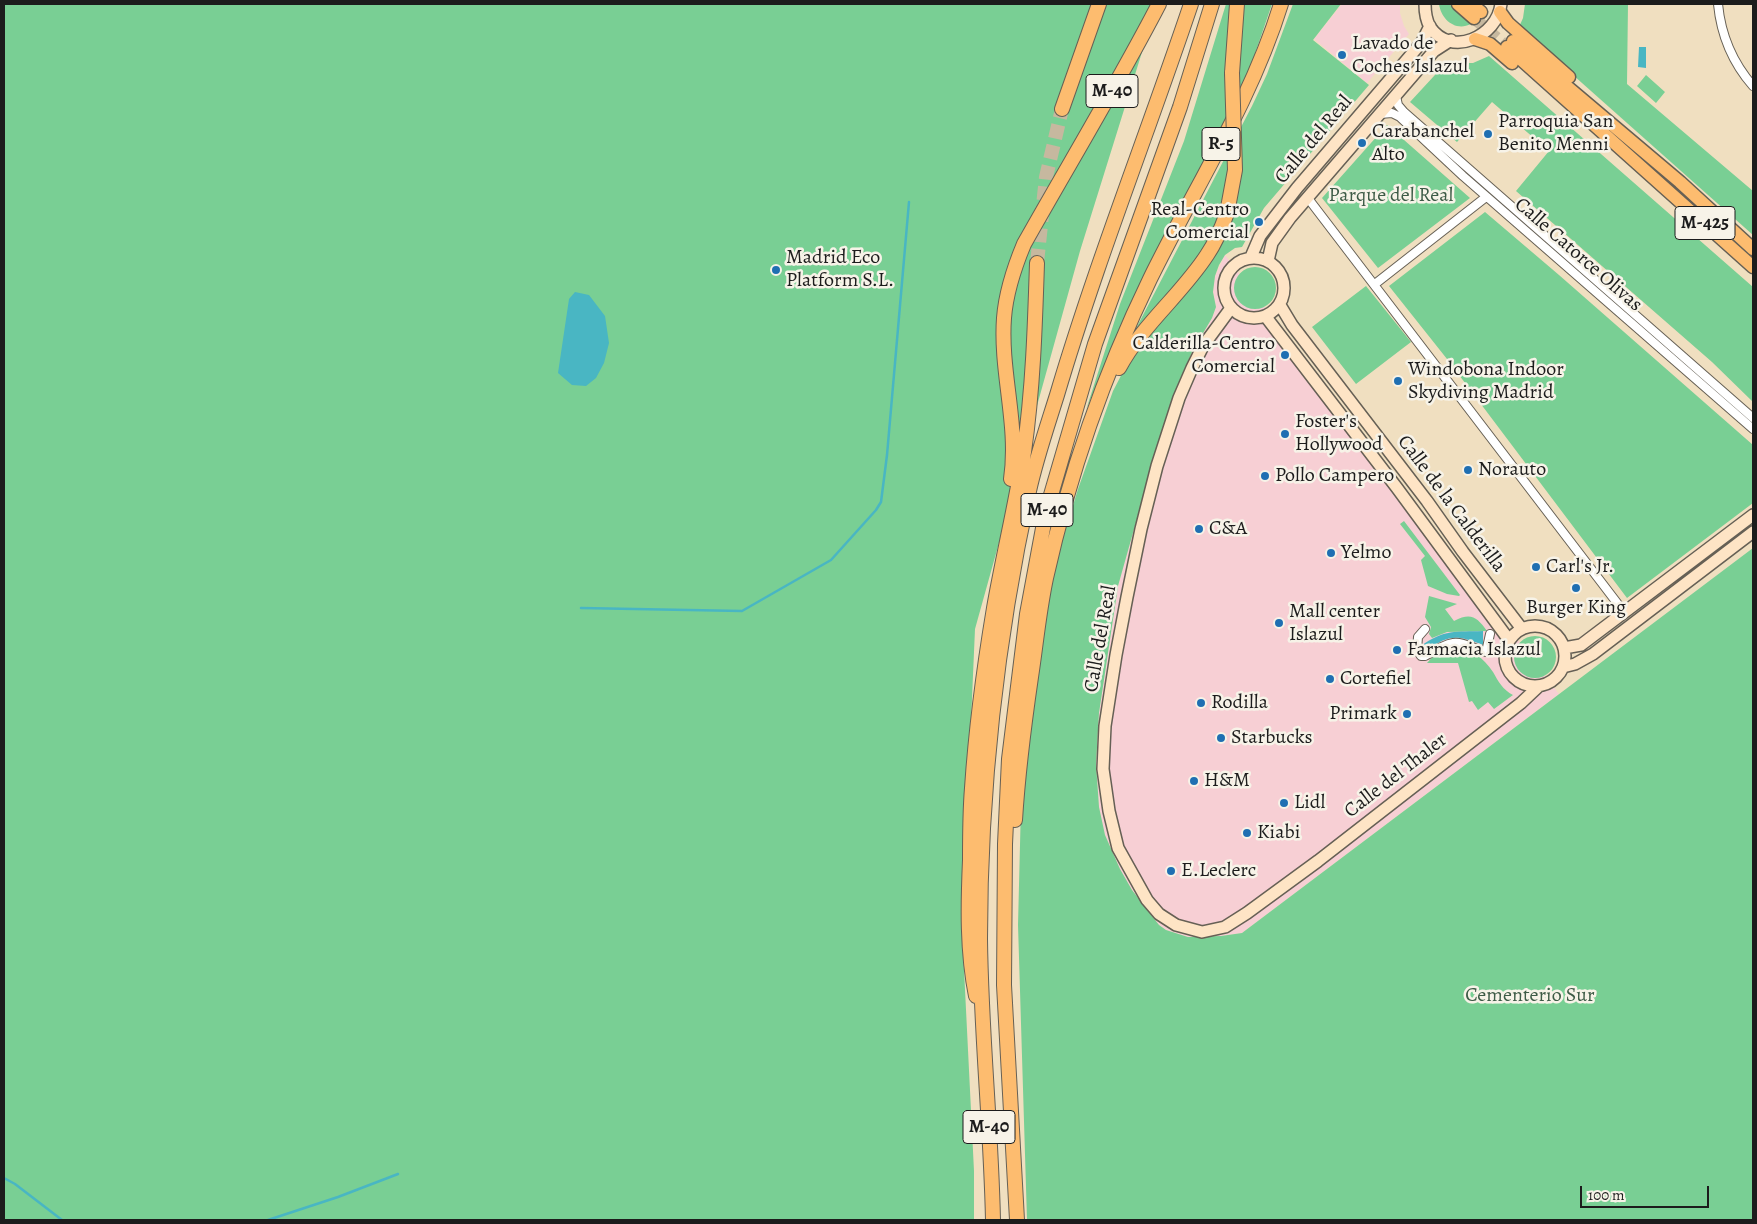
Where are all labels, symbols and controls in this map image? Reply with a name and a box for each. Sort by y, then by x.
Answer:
place label: Lavado de Coches Islazul [1352,32,1468,79]
marker: Lavado de Coches Islazul [1336,49,1348,61]
road number: M-40 [1086,74,1138,108]
street label: Calle del Real [1270,91,1358,189]
place label: Parroquia San Benito Menni [1498,110,1614,157]
place label: Carabanchel Alto [1372,120,1474,167]
road number: R-5 [1202,128,1240,160]
marker: Parroquia San Benito Menni [1482,128,1494,140]
marker: Carabanchel Alto [1356,137,1368,149]
park label: Parque del Real [1329,184,1453,208]
street label: Calle Catorce Olivas [1509,193,1647,317]
place label: Real-Centro Comercial [1151,198,1249,245]
road number: M-425 [1675,207,1735,240]
marker: Real-Centro Comercial [1253,216,1265,228]
place label: Madrid Eco Platform S.L. [786,246,894,293]
marker: Madrid Eco Platform S.L. [770,264,782,276]
place label: Calderilla-Centro Comercial [1133,332,1275,379]
marker: Calderilla-Centro Comercial [1279,349,1291,361]
place label: Windobona Indoor Skydiving Madrid [1408,358,1564,405]
marker: Windobona Indoor Skydiving Madrid [1392,375,1404,387]
place label: Foster's Hollywood [1295,410,1383,457]
marker: Foster's Hollywood [1279,428,1291,440]
street label: Calle de la Calderilla [1392,431,1510,577]
place label: Norauto [1478,458,1546,482]
place label: Pollo Campero [1275,464,1394,488]
marker: Norauto [1462,464,1474,476]
marker: Pollo Campero [1259,470,1271,482]
road number: M-40 [1021,494,1073,526]
place label: C&A [1209,517,1247,541]
marker: C&A [1193,523,1205,535]
place label: Yelmo [1341,541,1391,565]
marker: Yelmo [1325,547,1337,559]
place label: Carl's Jr. [1546,555,1614,579]
marker: Carl's Jr. [1530,561,1542,573]
marker: Burger King [1570,582,1582,594]
street label: Calle del Real [1080,584,1122,694]
place label: Burger King [1526,596,1626,620]
place label: Mall center Islazul [1289,600,1380,647]
marker: Mall center Islazul [1273,617,1285,629]
place label: Farmacia Islazul [1407,638,1541,662]
marker: Farmacia Islazul [1391,644,1403,656]
place label: Cortefiel [1340,667,1411,691]
marker: Cortefiel [1324,673,1336,685]
place label: Rodilla [1211,691,1268,715]
marker: Rodilla [1195,697,1207,709]
place label: Primark [1329,702,1397,726]
marker: Primark [1401,708,1413,720]
place label: Starbucks [1231,726,1313,750]
street label: Calle del Thaler [1340,728,1452,824]
marker: Starbucks [1215,732,1227,744]
place label: H&M [1204,769,1250,793]
marker: H&M [1188,775,1200,787]
place label: Lidl [1294,791,1325,815]
marker: Lidl [1278,797,1290,809]
place label: Kiabi [1257,821,1300,845]
marker: Kiabi [1241,827,1253,839]
place label: E.Leclerc [1181,859,1256,883]
marker: E.Leclerc [1165,865,1177,877]
park label: Cementerio Sur [1465,984,1595,1008]
road number: M-40 [963,1110,1015,1144]
scale bar [1582,1176,1711,1208]
text: 100 m [1588,1185,1625,1205]

